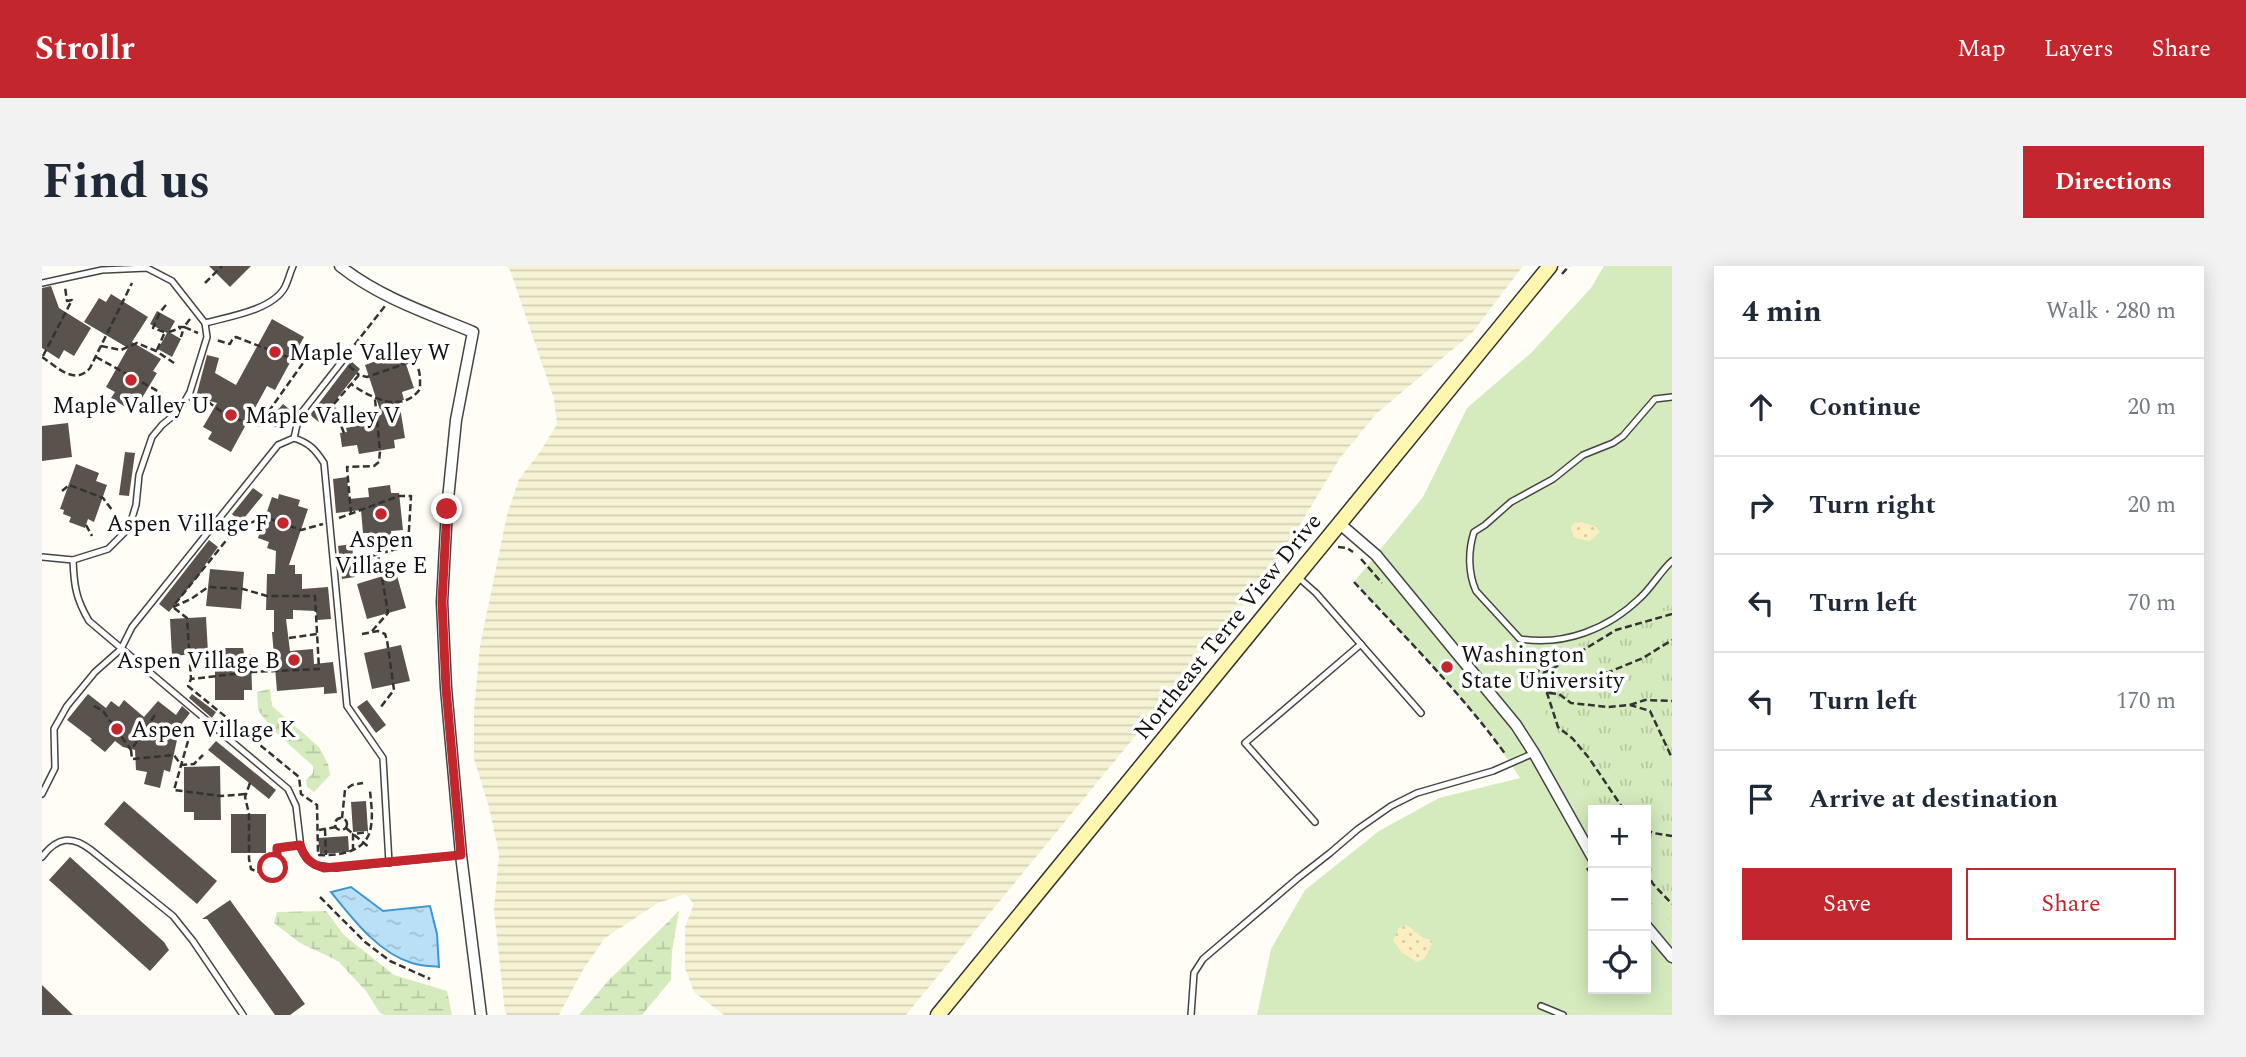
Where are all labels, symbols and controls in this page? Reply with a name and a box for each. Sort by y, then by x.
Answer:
text: Strollr [35,24,135,74]
text: Map [1957,31,2006,67]
text: Layers [2044,31,2114,67]
text: Share [2152,31,2211,67]
text: Find us [42,145,210,220]
button: Directions [2023,146,2204,218]
text: 4 min [1742,289,1822,335]
text: Walk · 280 m [2046,294,2176,329]
place label: Maple Valley W [289,336,450,371]
marker: Maple Valley W [267,344,283,360]
marker: Maple Valley U [123,372,139,388]
text: Continue [1809,387,1921,427]
icon: ahead [1742,388,1780,426]
place label: Maple Valley U [52,389,210,424]
text: 20 m [2127,390,2176,425]
place label: Maple Valley V [245,399,400,434]
marker: Maple Valley V [223,407,239,423]
text: Turn right [1809,485,1936,525]
icon: right [1742,486,1780,524]
text: 20 m [2127,488,2176,523]
route end [431,493,462,524]
marker: Aspen Village E [373,506,389,522]
street label: Northeast Terre View Drive [1126,506,1331,748]
place label: Aspen Village F [106,507,269,542]
marker: Aspen Village F [275,515,291,531]
place label: Aspen Village E [334,523,428,584]
text: Turn left [1809,583,1917,623]
icon: left [1742,584,1780,622]
text: 70 m [2127,586,2176,621]
place label: Washington State University [1461,638,1625,699]
place label: Aspen Village B [116,644,280,679]
marker: Aspen Village B [286,652,302,668]
marker: Washington State University [1439,659,1455,675]
text: Turn left [1809,681,1917,721]
icon: left [1742,682,1780,720]
text: 170 m [2116,684,2176,719]
place label: Aspen Village K [131,713,296,748]
marker: Aspen Village K [109,721,125,737]
text: Arrive at destination [1809,779,2058,819]
icon: arrive [1742,780,1780,818]
map controls [1588,805,1651,994]
button: + [1588,805,1651,868]
route start [257,852,288,883]
button: − [1588,868,1651,931]
button: Save [1742,868,1952,940]
button: Share [1966,868,2176,940]
button: locate [1588,931,1651,994]

